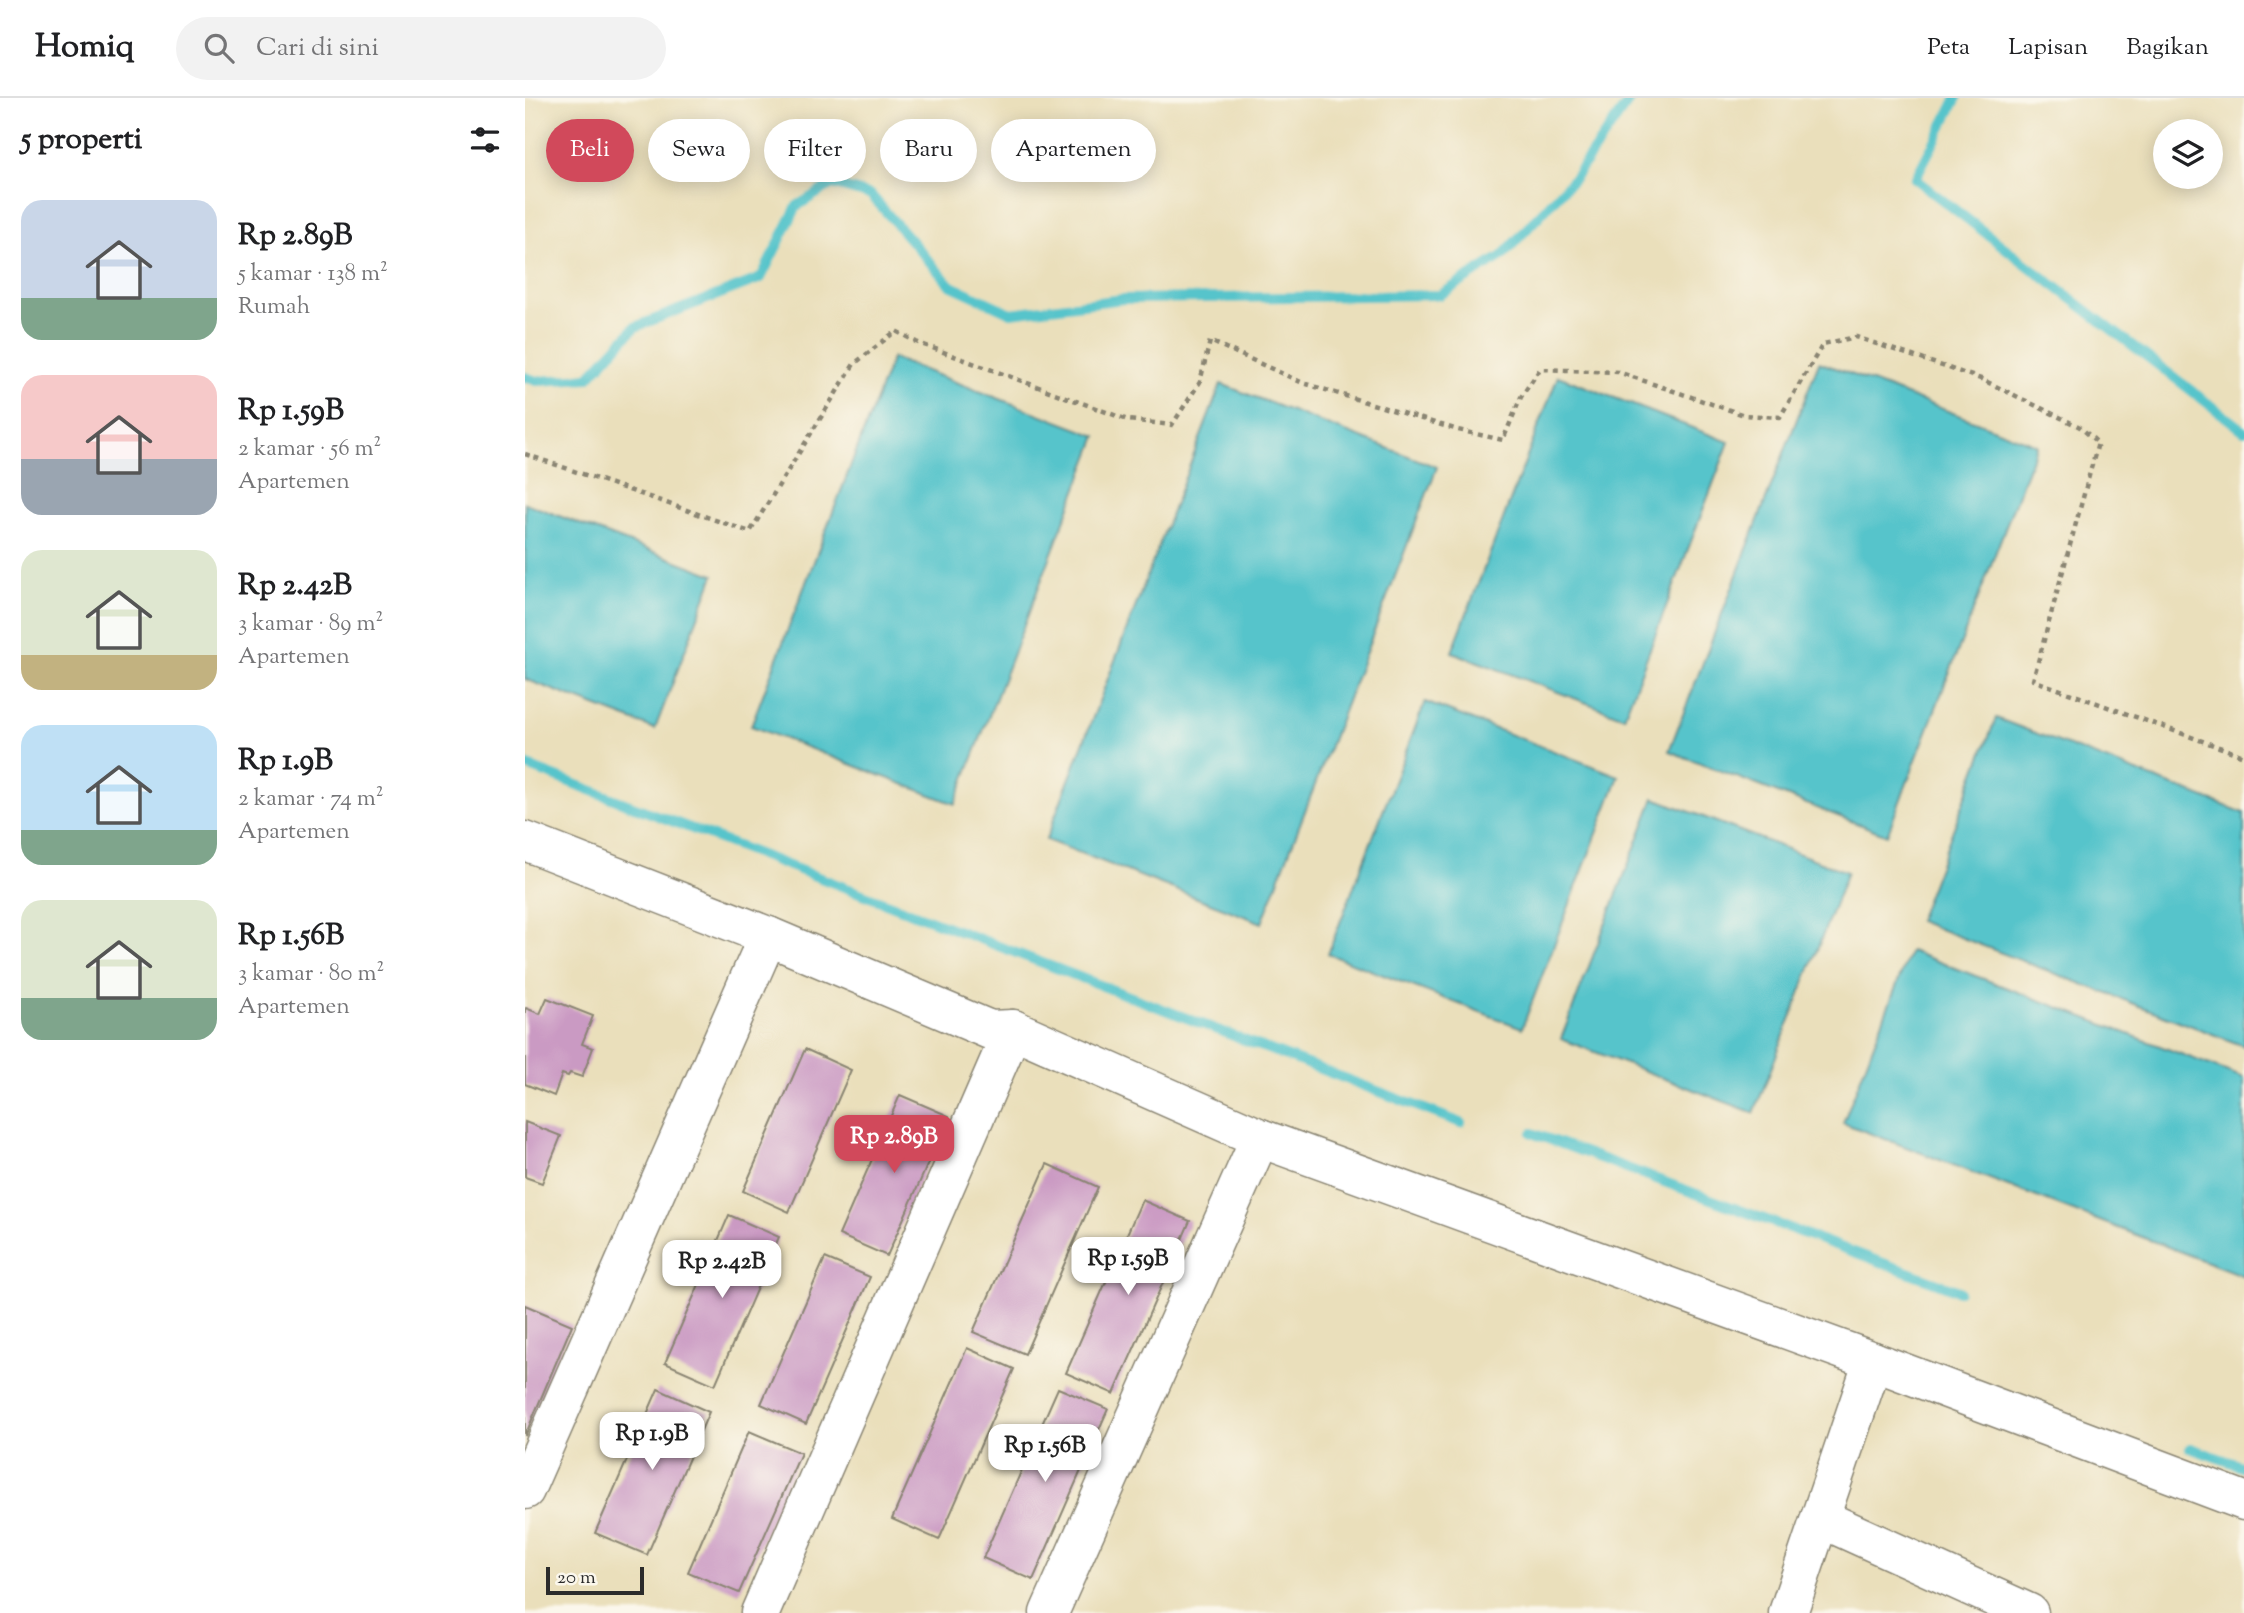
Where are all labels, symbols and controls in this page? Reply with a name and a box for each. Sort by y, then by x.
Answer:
search box [176,17,666,80]
text: Homiq [35,24,134,72]
icon: search [200,29,238,67]
text: Cari di sini [256,30,379,67]
text: Peta [1927,31,1970,65]
text: Lapisan [2008,31,2088,65]
text: Bagikan [2126,31,2209,65]
text: 5 properti [21,119,142,162]
chip: Beli [546,119,634,182]
chip: Sewa [648,119,750,182]
chip: Filter [764,119,866,182]
chip: Baru [880,119,977,182]
chip: Apartemen [991,119,1156,182]
map controls [2153,119,2223,189]
button: layers [2153,119,2223,189]
icon: filters [466,121,504,159]
text: Rp 2.89B [238,215,352,258]
icon: home [77,228,161,312]
text: 5 kamar · 138 m² [238,258,388,291]
text: Rumah [238,291,310,324]
text: Rp 1.59B [238,390,344,433]
icon: home [77,403,161,487]
text: 2 kamar · 56 m² [238,433,381,466]
text: Apartemen [238,466,350,499]
text: Rp 2.42B [238,565,352,608]
icon: home [77,578,161,662]
text: 3 kamar · 89 m² [238,608,383,641]
text: Apartemen [238,641,350,674]
text: Rp 1.9B [238,740,333,783]
icon: home [77,753,161,837]
text: 2 kamar · 74 m² [238,783,384,816]
text: Apartemen [238,816,350,849]
text: Rp 1.56B [238,915,344,958]
icon: home [77,928,161,1012]
text: 3 kamar · 80 m² [238,958,384,991]
text: Apartemen [238,991,350,1024]
pin: Rp 2.89B [822,1116,966,1175]
text: Rp 2.89B [850,1121,938,1154]
pin: Rp 1.59B [1056,1238,1200,1297]
pin: Rp 2.42B [650,1240,794,1300]
text: Rp 1.59B [1087,1243,1169,1276]
text: Rp 2.42B [678,1246,766,1279]
pin: Rp 1.9B [587,1412,717,1472]
text: Rp 1.9B [616,1418,688,1451]
pin: Rp 1.56B [973,1424,1117,1484]
text: Rp 1.56B [1004,1430,1086,1463]
scale bar [546,1564,644,1596]
text: 20 m [557,1565,596,1592]

